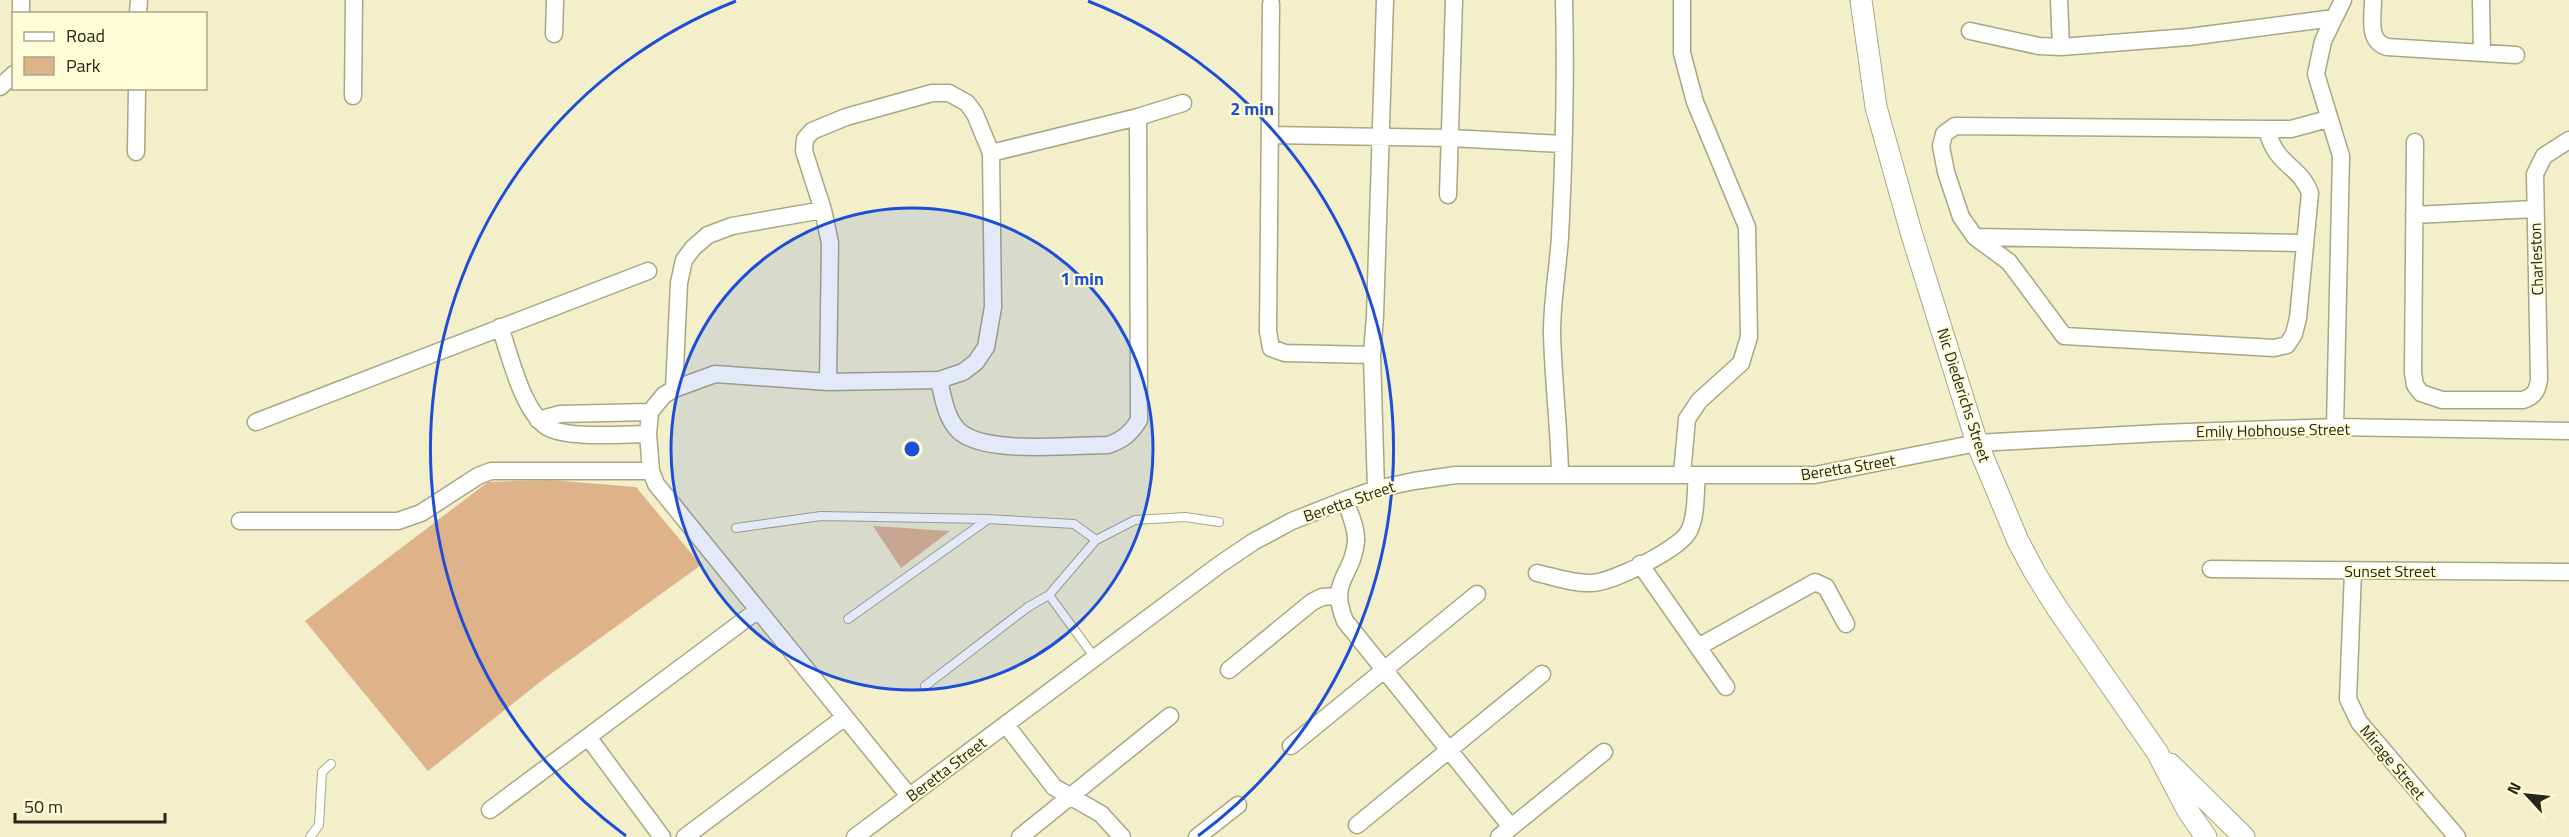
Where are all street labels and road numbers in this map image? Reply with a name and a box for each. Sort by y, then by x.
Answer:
street label: Charleston [2523,222,2549,296]
street label: Nic Diederichs Street [1931,325,1997,466]
street label: Emily Hobhouse Street [2196,417,2351,443]
street label: Beretta Street [1799,448,1897,486]
street label: Beretta Street [1300,474,1398,528]
street label: Sunset Street [2344,559,2436,583]
street label: Mirage Street [2354,719,2432,805]
street label: Beretta Street [901,730,992,807]

